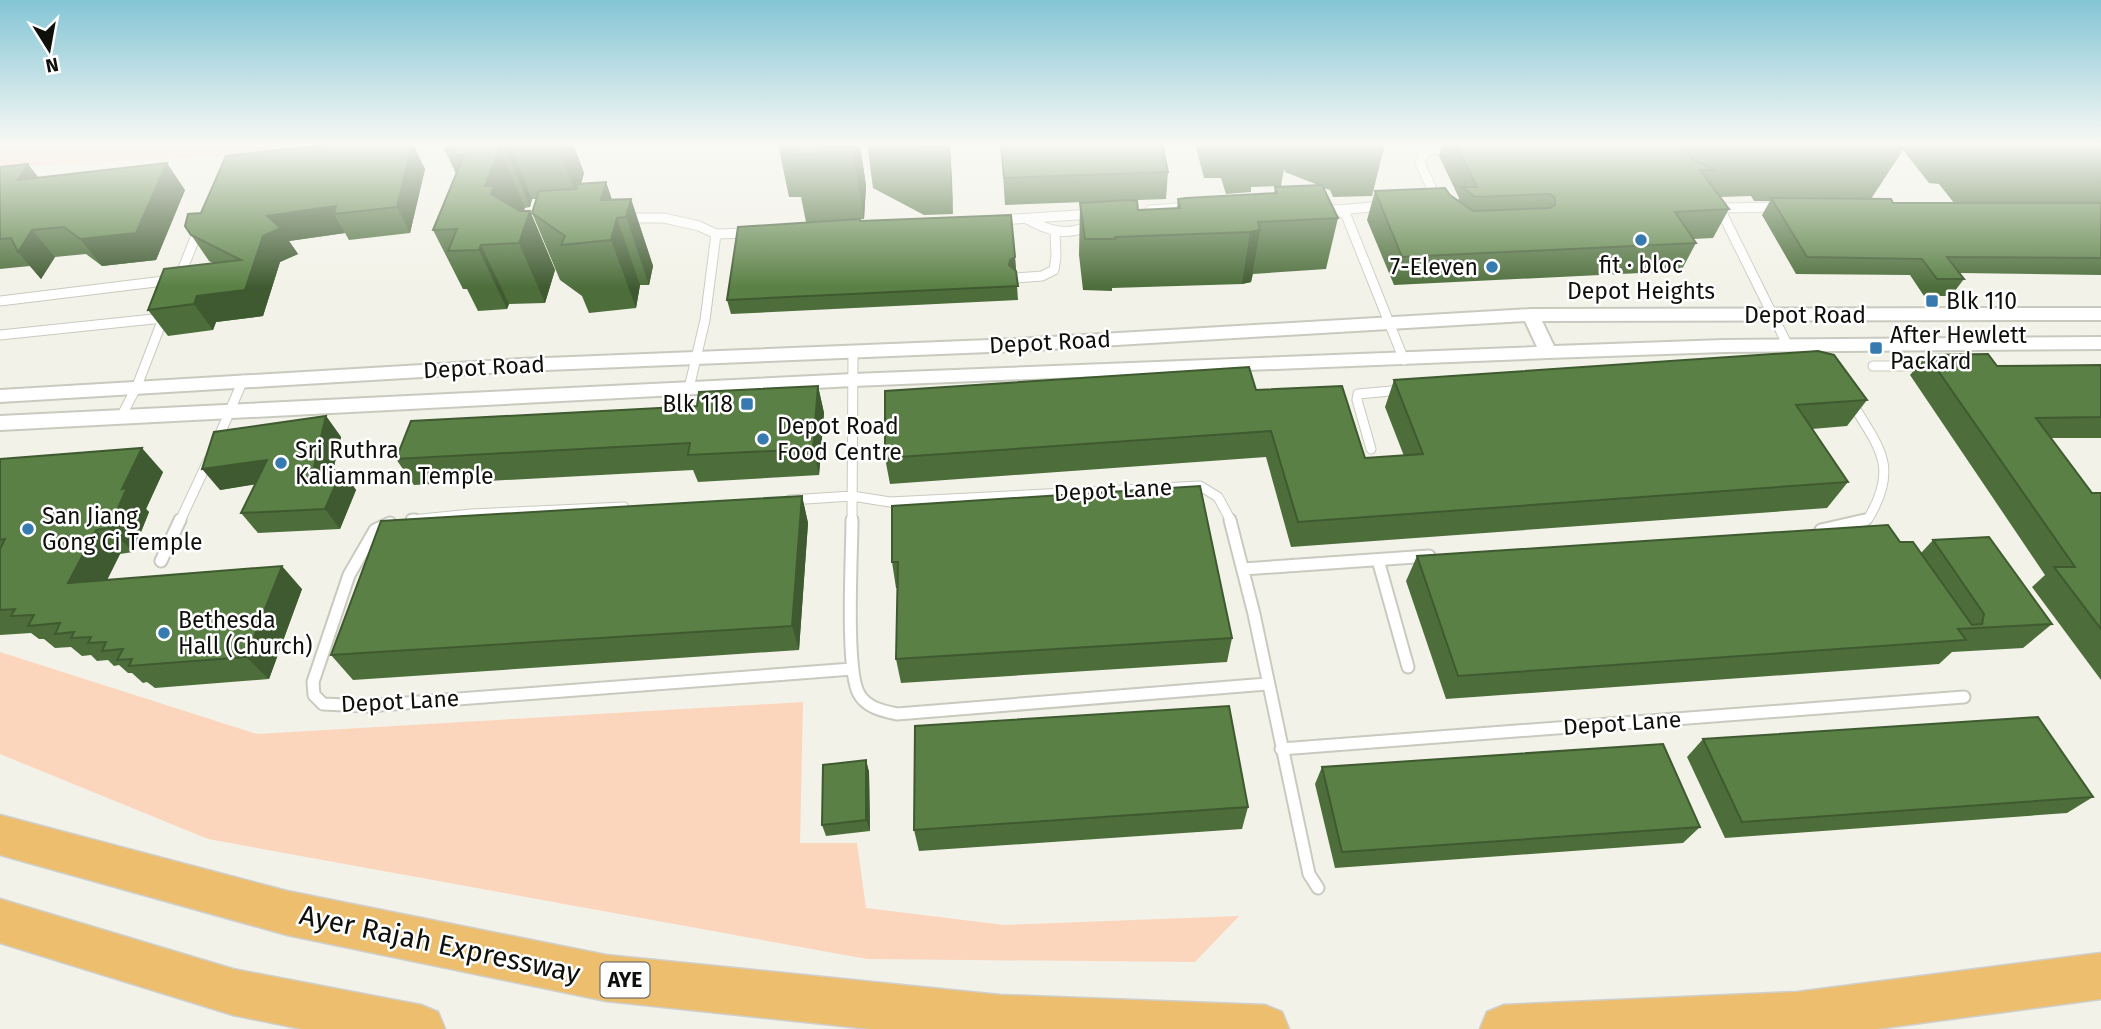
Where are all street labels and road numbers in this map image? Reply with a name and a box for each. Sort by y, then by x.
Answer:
street label: Depot Road [1744,301,1866,329]
street label: Depot Road [988,325,1112,359]
street label: Depot Road [422,350,546,384]
street label: Depot Lane [1053,473,1173,507]
street label: Depot Lane [340,684,460,718]
street label: Depot Lane [1562,705,1682,741]
street label: Ayer Rajah Expressway [297,898,584,990]
road number: AYE [600,962,650,998]

